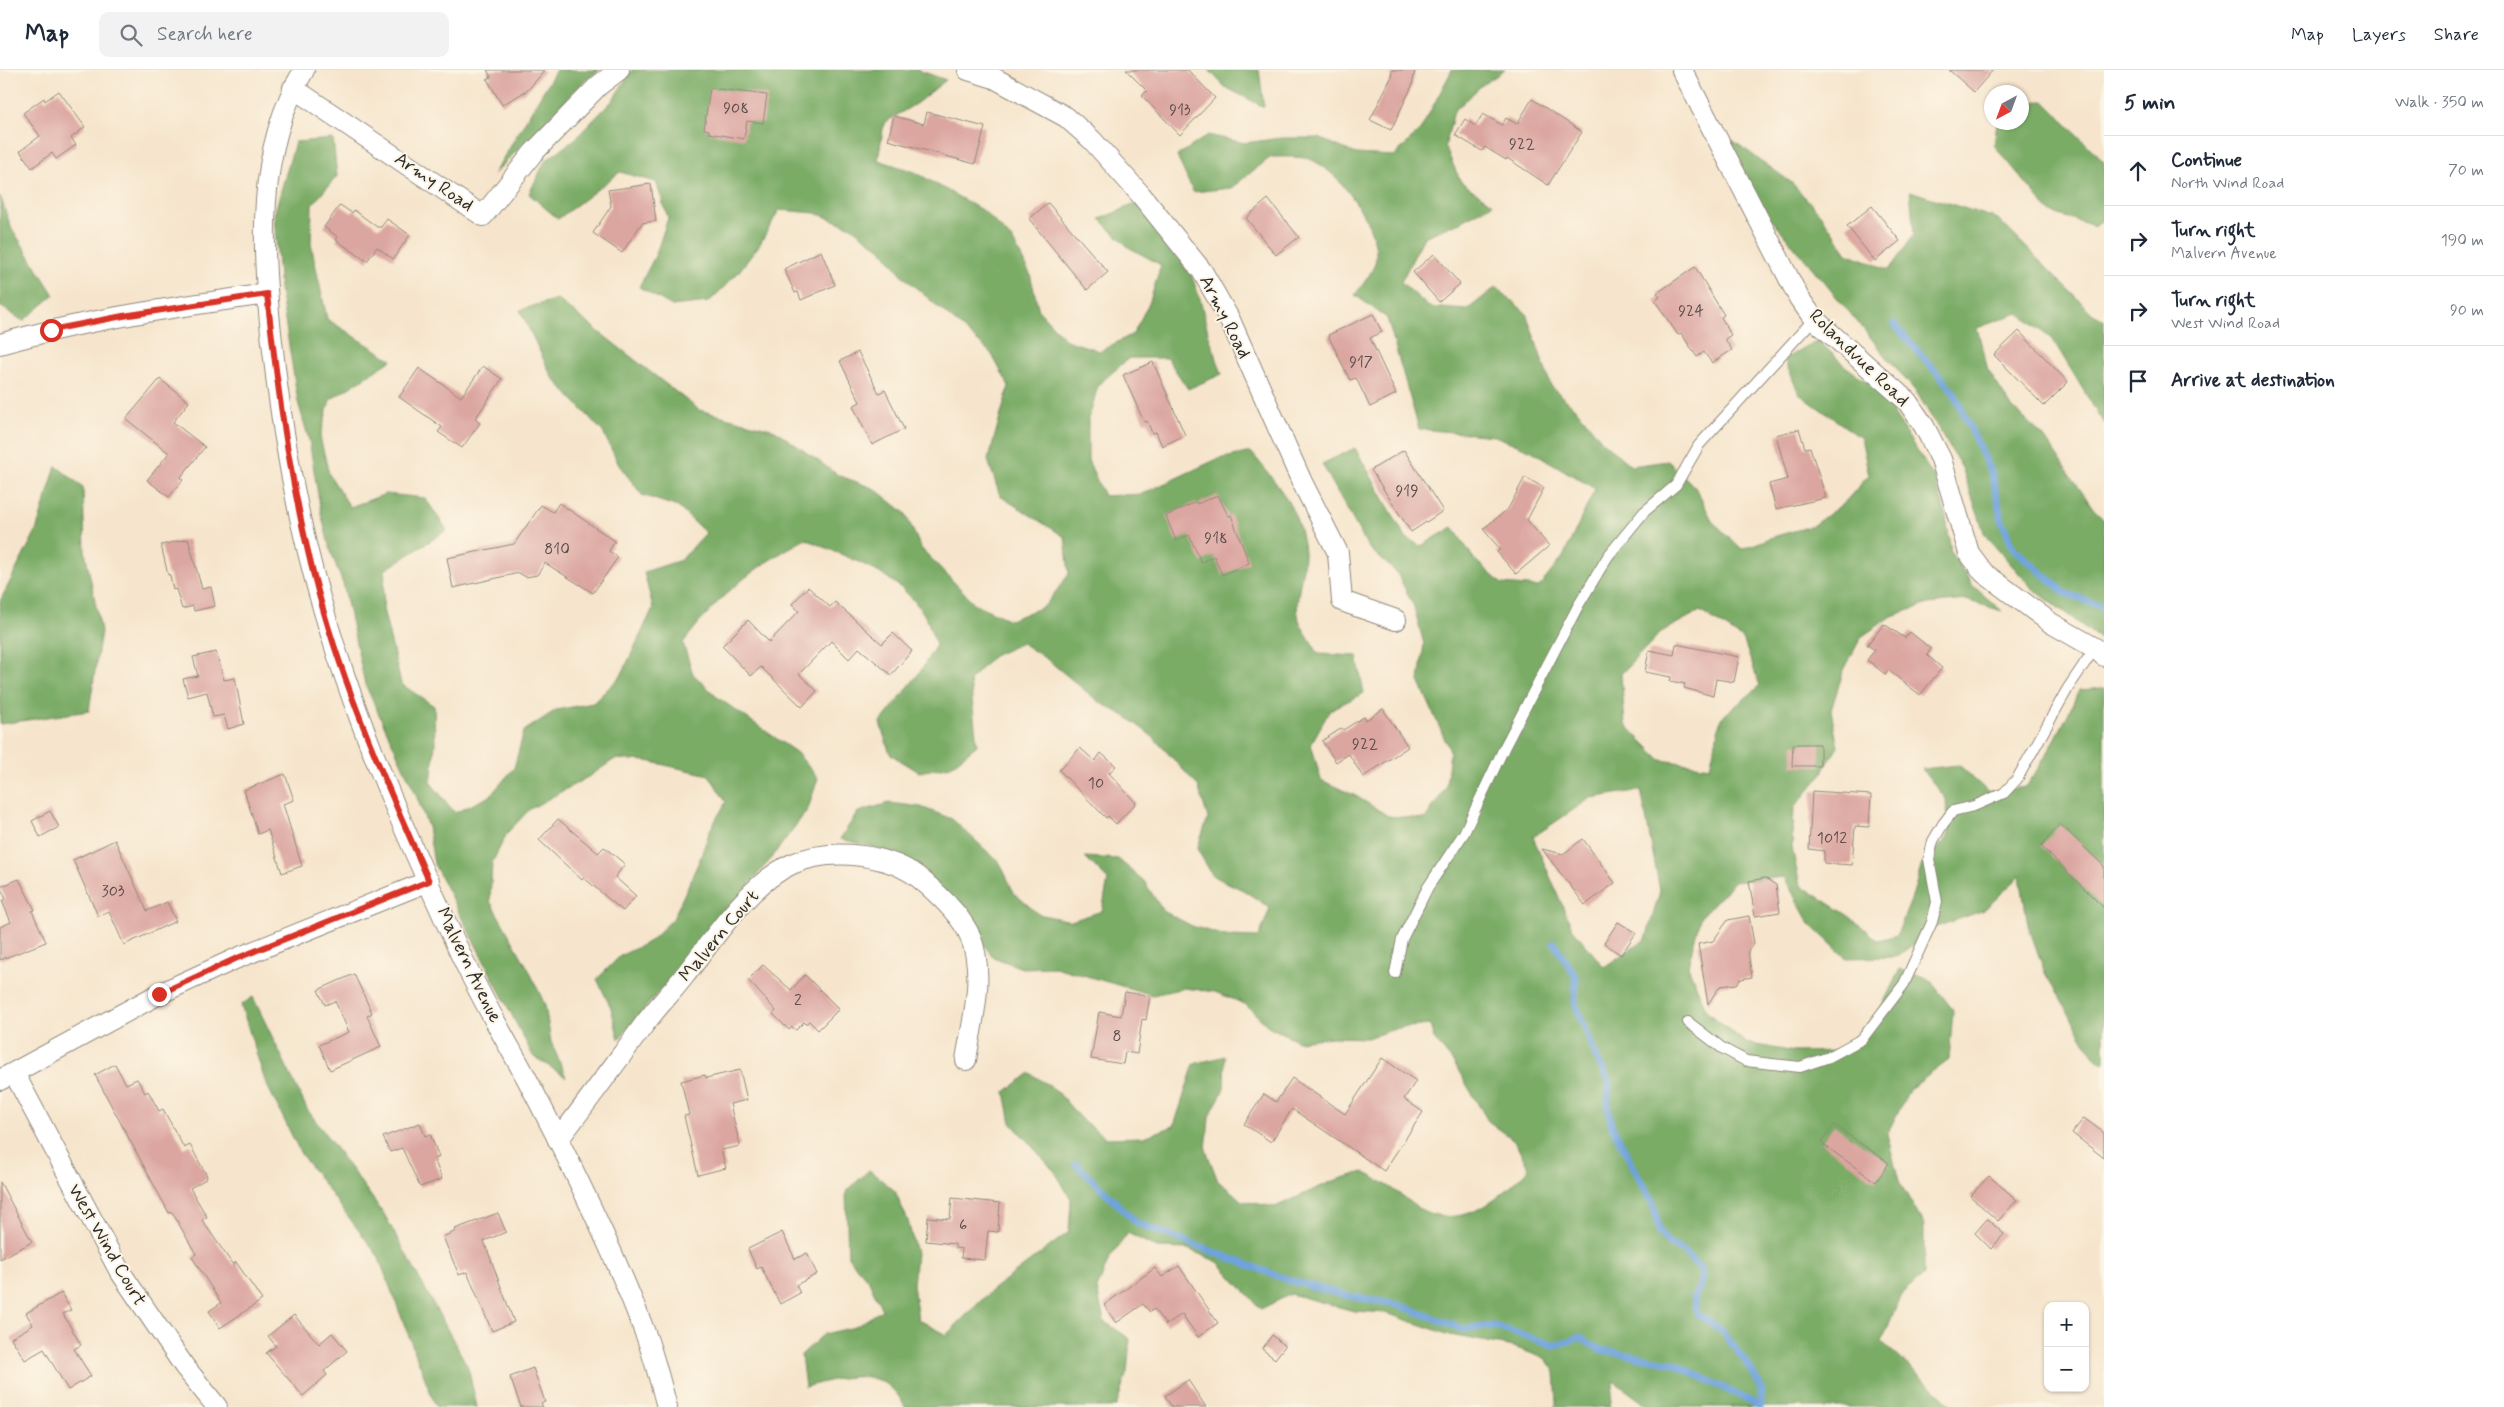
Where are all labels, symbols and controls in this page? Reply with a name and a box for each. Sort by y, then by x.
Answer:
search box [99,12,449,57]
text: Map [25,19,69,50]
icon: search [117,21,145,49]
text: Search here [157,22,253,47]
text: Map [2291,23,2324,47]
text: Layers [2352,23,2406,47]
text: Share [2434,23,2479,47]
north arrow [1984,85,2029,130]
text: 5 min [2124,89,2176,117]
text: Walk · 350 m [2395,92,2484,113]
house number: 908 [723,98,749,119]
house number: 913 [1169,100,1191,121]
house number: 922 [1509,134,1535,155]
street label: Army Road [389,146,479,218]
text: Continue [2171,148,2242,173]
icon: ahead [2124,157,2152,185]
text: 70 m [2448,160,2484,181]
text: North Wind Road [2171,173,2284,194]
text: Turn right [2171,218,2255,243]
icon: right [2124,227,2152,255]
text: 190 m [2441,230,2484,251]
text: Malvern Avenue [2171,243,2277,264]
street label: Army Road [1193,271,1257,363]
text: Turn right [2171,288,2255,313]
icon: right [2124,297,2152,325]
text: 90 m [2450,300,2484,321]
house number: 924 [1678,301,1704,322]
street label: Rolandvue Road [1803,304,1915,412]
text: West Wind Road [2171,313,2280,334]
route start [40,319,63,342]
house number: 917 [1349,352,1373,373]
icon: arrive [2124,367,2152,395]
text: Arrive at destination [2171,368,2335,393]
house number: 919 [1395,481,1419,502]
house number: 918 [1204,528,1228,549]
house number: 810 [544,539,570,560]
house number: 922 [1352,734,1378,755]
house number: 10 [1088,773,1104,794]
house number: 1012 [1817,828,1847,849]
house number: 303 [102,881,125,902]
street label: Malvern Court [673,885,765,987]
street label: Malvern Avenue [430,903,508,1027]
route end [148,983,171,1006]
house number: 2 [794,990,802,1011]
house number: 8 [1112,1026,1122,1047]
street label: West Wind Court [62,1179,152,1311]
house number: 6 [959,1215,967,1236]
map controls [2044,1302,2089,1392]
button: + [2044,1302,2089,1347]
button: − [2044,1347,2089,1392]

